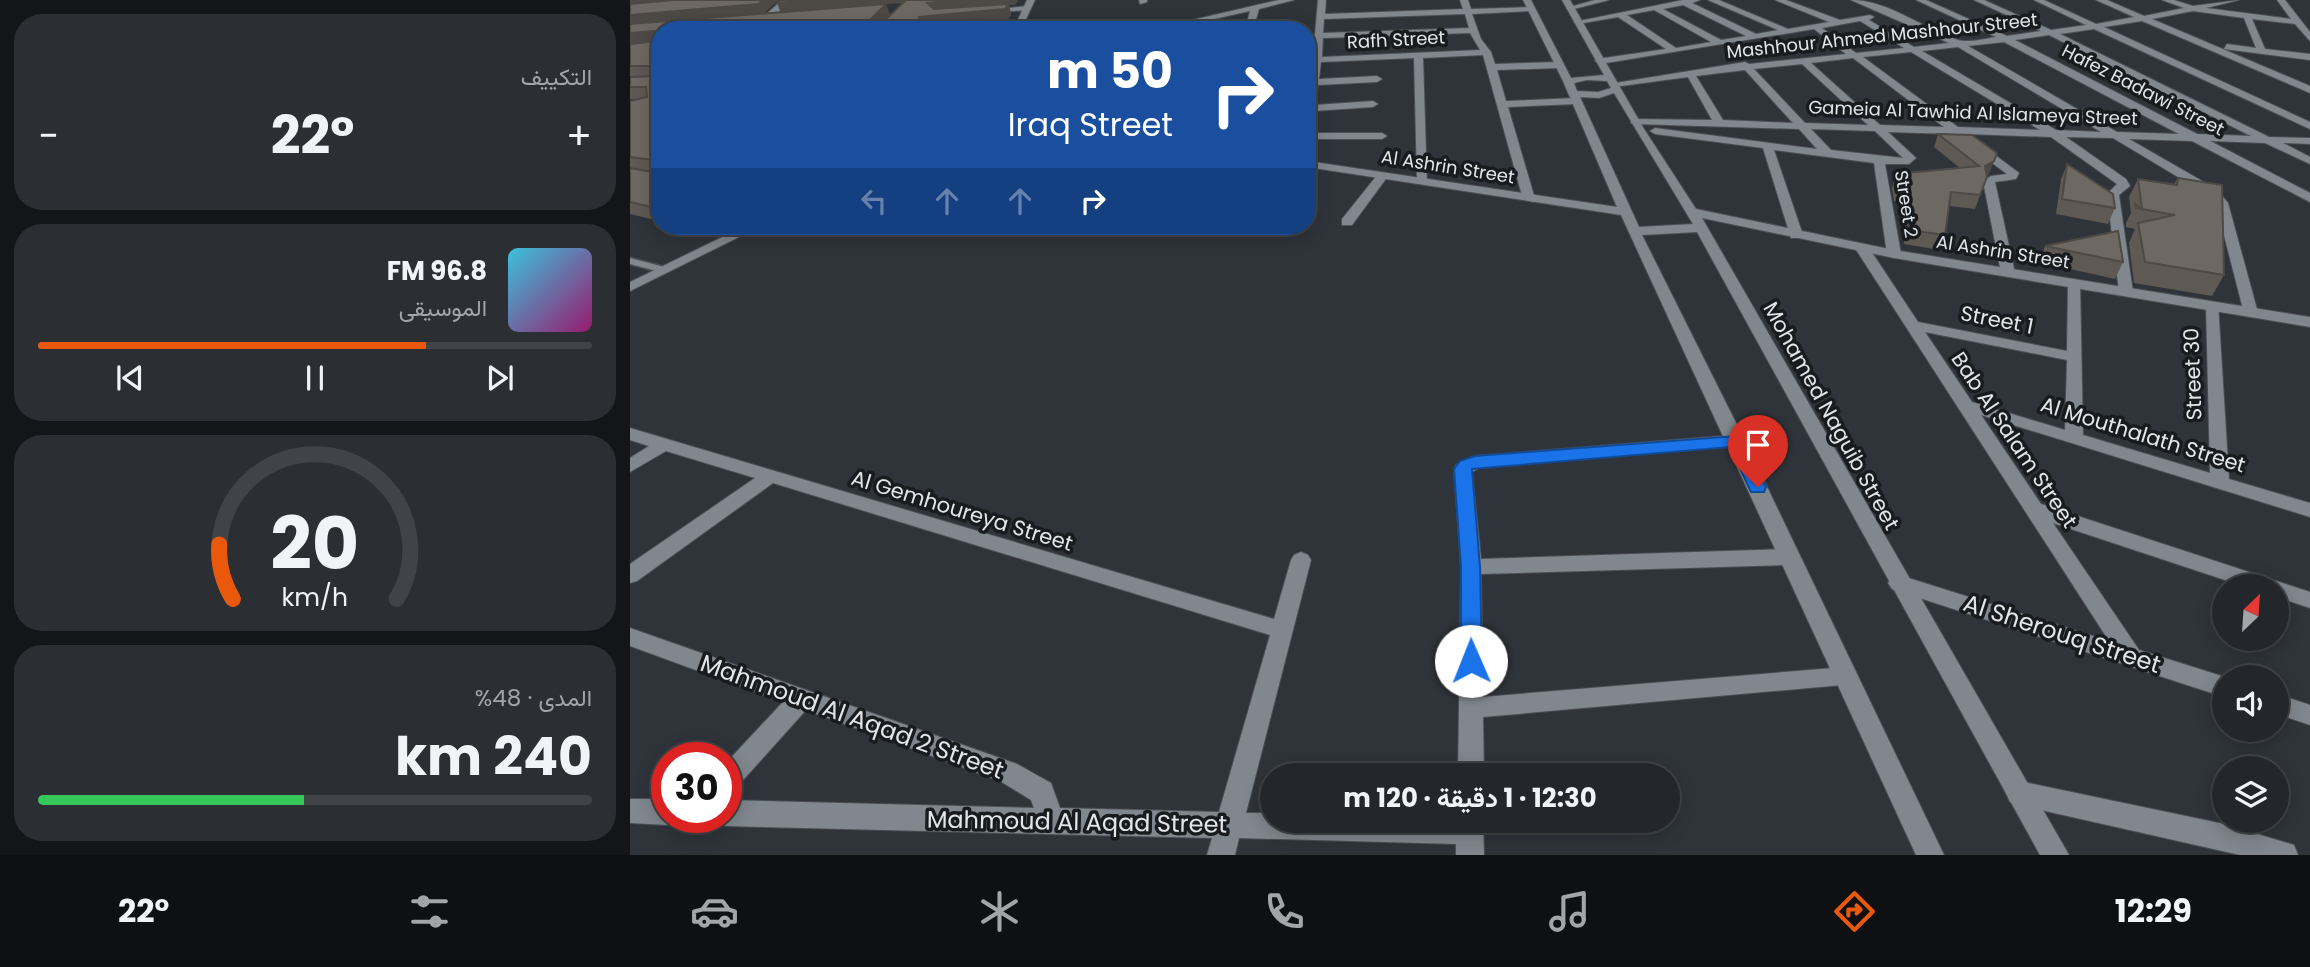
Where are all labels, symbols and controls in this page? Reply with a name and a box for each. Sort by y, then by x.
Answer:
street label: Mashhour Ahmed Mashhour Street [1725,7,2039,64]
street label: Rafh Street [1346,24,1446,55]
text: 50 m [1047,37,1173,105]
street label: Hafez Badawi Street [2058,38,2229,141]
icon: right [1197,49,1288,140]
text: التكييف [521,61,592,93]
street label: Gameia Al Tawhid Al Islameya Street [1808,94,2138,131]
text: 22° [271,99,354,172]
text: Iraq Street [1008,102,1173,147]
text: − [38,109,59,162]
text: + [566,109,592,162]
street label: Al Ashrin Street [1380,144,1517,189]
street label: Street 2 [1889,168,1924,239]
icon: left [855,182,893,220]
icon: ahead [928,182,966,220]
icon: ahead [1001,182,1039,220]
icon: right [1074,182,1112,220]
street label: Al Ashrin Street [1935,229,2072,274]
text: 96.8 FM [387,253,487,289]
text: الموسيقى [399,292,487,324]
street label: Mohamed Naguib Street [1757,296,1906,535]
street label: Street 1 [1958,298,2036,341]
street label: Street 30 [2176,327,2209,421]
street label: Bab Al Salam Street [1945,346,2084,533]
icon: previous [111,359,149,397]
icon: pause [296,359,334,397]
icon: next [481,359,519,397]
street label: Al Mouthalath Street [2037,390,2249,479]
pin [1728,415,1788,487]
icon: arrive [1739,426,1777,464]
street label: Al Gemhoureya Street [848,463,1076,558]
text: 20 [270,493,360,594]
north arrow [2212,574,2289,651]
map controls [2212,574,2289,833]
text: km/h [282,579,348,614]
street label: Al Sherouq Street [1959,586,2165,681]
position arrow [1434,624,1508,698]
street label: Mahmoud Al Aqad 2 Street [696,646,1008,787]
button: sound [2212,665,2289,742]
text: المدى · 48% [475,682,592,714]
text: 240 km [395,720,592,793]
speed limit sign: 30 [651,742,742,833]
button: layers [2212,756,2289,833]
text: 12:30 · 1 دقيقة · 120 m [1343,780,1597,816]
street label: Mahmoud Al Aqad Street [927,802,1227,841]
icon: filters [405,887,454,936]
icon: car [690,887,739,936]
icon: climate [975,887,1024,936]
icon: phone [1260,887,1309,936]
icon: music [1545,887,1594,936]
icon: directions [1830,887,1879,936]
text: 22° [118,888,169,933]
text: 12:29 [2115,888,2192,933]

